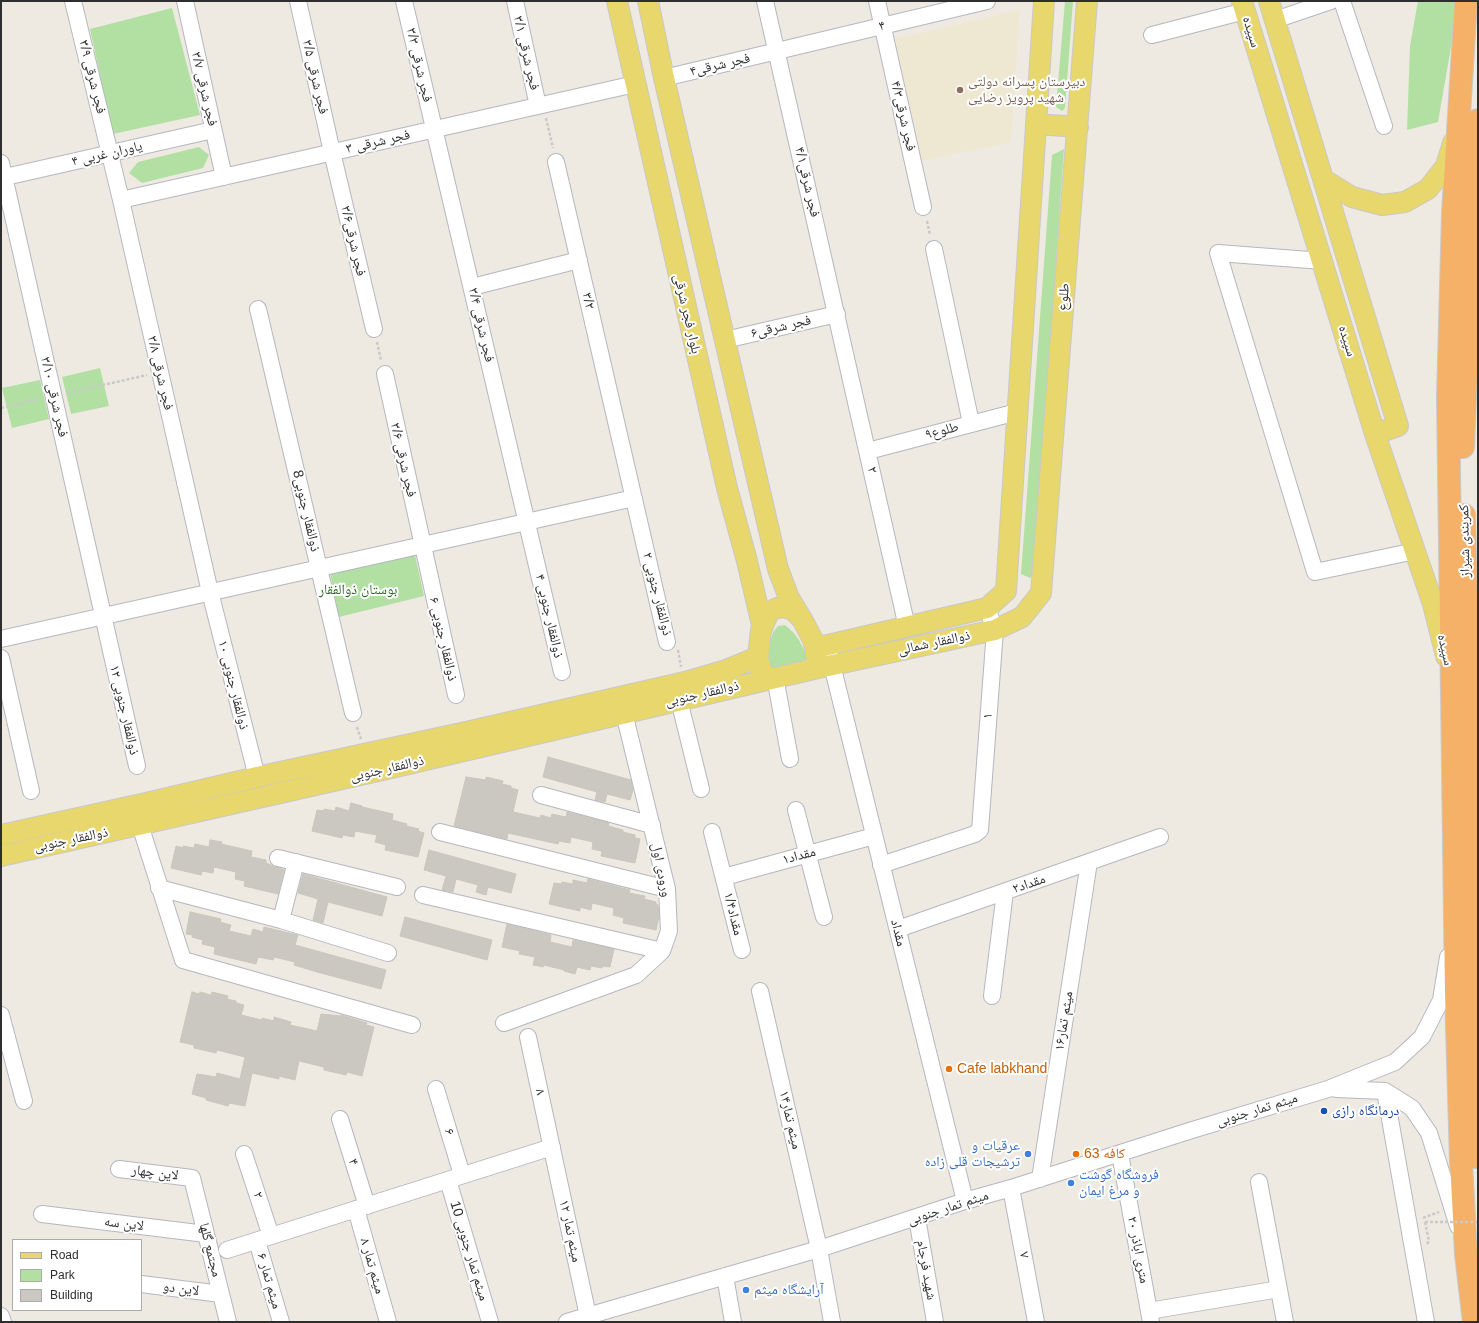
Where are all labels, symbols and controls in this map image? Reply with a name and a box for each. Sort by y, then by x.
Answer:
street label: ۳/۱ فجر شرقی [509,14,543,92]
street label: سپیده [1238,14,1264,50]
street label: ۴ [877,17,887,35]
street label: ۳/۳ فجر شرقی [402,26,436,104]
street label: ۳/۹ فجر شرقی [75,38,109,116]
street label: ۳/۵ فجر شرقی [298,38,332,116]
street label: ۳/۷ فجر شرقی [187,50,221,128]
street label: فجر شرقی۴ [688,50,752,80]
place label: دبیرستان پسرانه دولتی شهید پرویز رضایی [968,74,1085,106]
street label: فجر شرقی۴/۳ [887,79,919,153]
marker: دبیرستان پسرانه دولتی شهید پرویز رضایی [955,85,965,95]
street label: ۳ فجر شرقی [344,126,412,158]
street label: ۴ یاوران غربی [70,138,144,170]
street label: فجر شرقی۴/۱ [791,145,823,219]
street label: فجر شرقی۳/۶ [337,204,369,278]
street label: بلوار فجر شرقی [670,272,704,356]
street label: طلوع [1054,282,1074,312]
street label: ۳/۴ فجر شرقی [464,286,498,364]
street label: ۳/۲ [578,291,598,311]
street label: فجر شرقی۶ [749,312,813,342]
street label: سپیده [1334,323,1360,359]
street label: ۳/۸ فجر شرقی [143,334,177,412]
street label: ۳/۱۰ فجر شرقی [37,355,71,439]
street label: طلوع۹ [923,418,961,444]
street label: ۳/۶ فجر شرقی [386,421,420,499]
street label: ۲ [863,465,881,475]
street label: 8ذوالفقار جنوبی [288,469,324,553]
street label: کمربندی شیراز [1456,504,1474,578]
street label: ۲ ذوالفقار جنوبی [639,550,675,638]
street label: ۴ ذوالفقار جنوبی [531,572,567,660]
park label: بوستان ذوالفقار [319,582,397,598]
street label: ۶ ذوالفقار جنوبی [425,595,461,683]
street label: ذوالفقار شمالی [896,627,972,659]
street label: سپیده [1433,633,1457,667]
street label: ۱۰ ذوالفقار جنوبی [214,638,252,732]
street label: ۱۲ ذوالفقار جنوبی [105,663,143,757]
street label: ذوالفقار جنوبی [663,677,741,711]
street label: ۱ [979,712,997,720]
street label: ذوالفقار جنوبی [348,752,426,786]
street label: ذوالفقار جنوبی [32,824,110,856]
street label: ورودی اول [648,841,674,899]
street label: مقداد۱ [780,844,818,868]
street label: مقداد۲ [1010,871,1048,897]
street label: مقداد۱/۴ [720,891,746,937]
street label: مقداد [887,918,909,948]
street label: میثم تمار۱۶ [1051,990,1077,1052]
place label: Cafe labkhand [957,1061,1047,1077]
marker: Cafe labkhand [944,1064,954,1074]
street label: ۸ [531,1087,549,1097]
street label: میثم تمار۱۴ [775,1089,805,1151]
street label: میثم تمار جنوبی [1214,1090,1300,1130]
place label: درمانگاه رازی [1332,1103,1399,1119]
marker: درمانگاه رازی [1319,1106,1329,1116]
street label: ۶ [440,1127,458,1137]
place label: عرقیات و ترشیجات قلی زاده [925,1138,1020,1170]
place label: کافه 63 [1084,1146,1125,1162]
marker: عرقیات و ترشیجات قلی زاده [1023,1149,1033,1159]
marker: کافه 63 [1071,1149,1081,1159]
street label: ۴ [344,1157,362,1167]
street label: لاین چهار [130,1162,180,1184]
place label: فروشگاه گوشت و مرغ ایمان [1079,1167,1159,1200]
marker: فروشگاه گوشت و مرغ ایمان [1066,1178,1076,1188]
street label: میثم تمار جنوبی [905,1187,991,1229]
street label: ۲ [249,1189,267,1201]
street label: میثم تمار ۱۲ [555,1198,585,1264]
street label: میثم تمار جنوبی 10 [446,1199,492,1303]
street label: لاین سه [103,1213,145,1235]
street label: ۲۰ متری اباذر [1123,1215,1153,1285]
street label: مجتمع گلها [195,1221,225,1279]
street label: میثم تمار ۸ [356,1236,388,1296]
legend [12,1239,142,1311]
street label: شهید فرجام [912,1239,940,1301]
text: Road [50,1248,79,1262]
street label: ۷ [1015,1250,1033,1260]
street label: میثم تمار ۶ [253,1251,285,1311]
text: Park [50,1268,75,1282]
street label: لاین دو [162,1278,200,1300]
place label: آرایشگاه میثم [754,1282,824,1298]
marker: آرایشگاه میثم [741,1285,751,1295]
text: Building [50,1288,93,1302]

